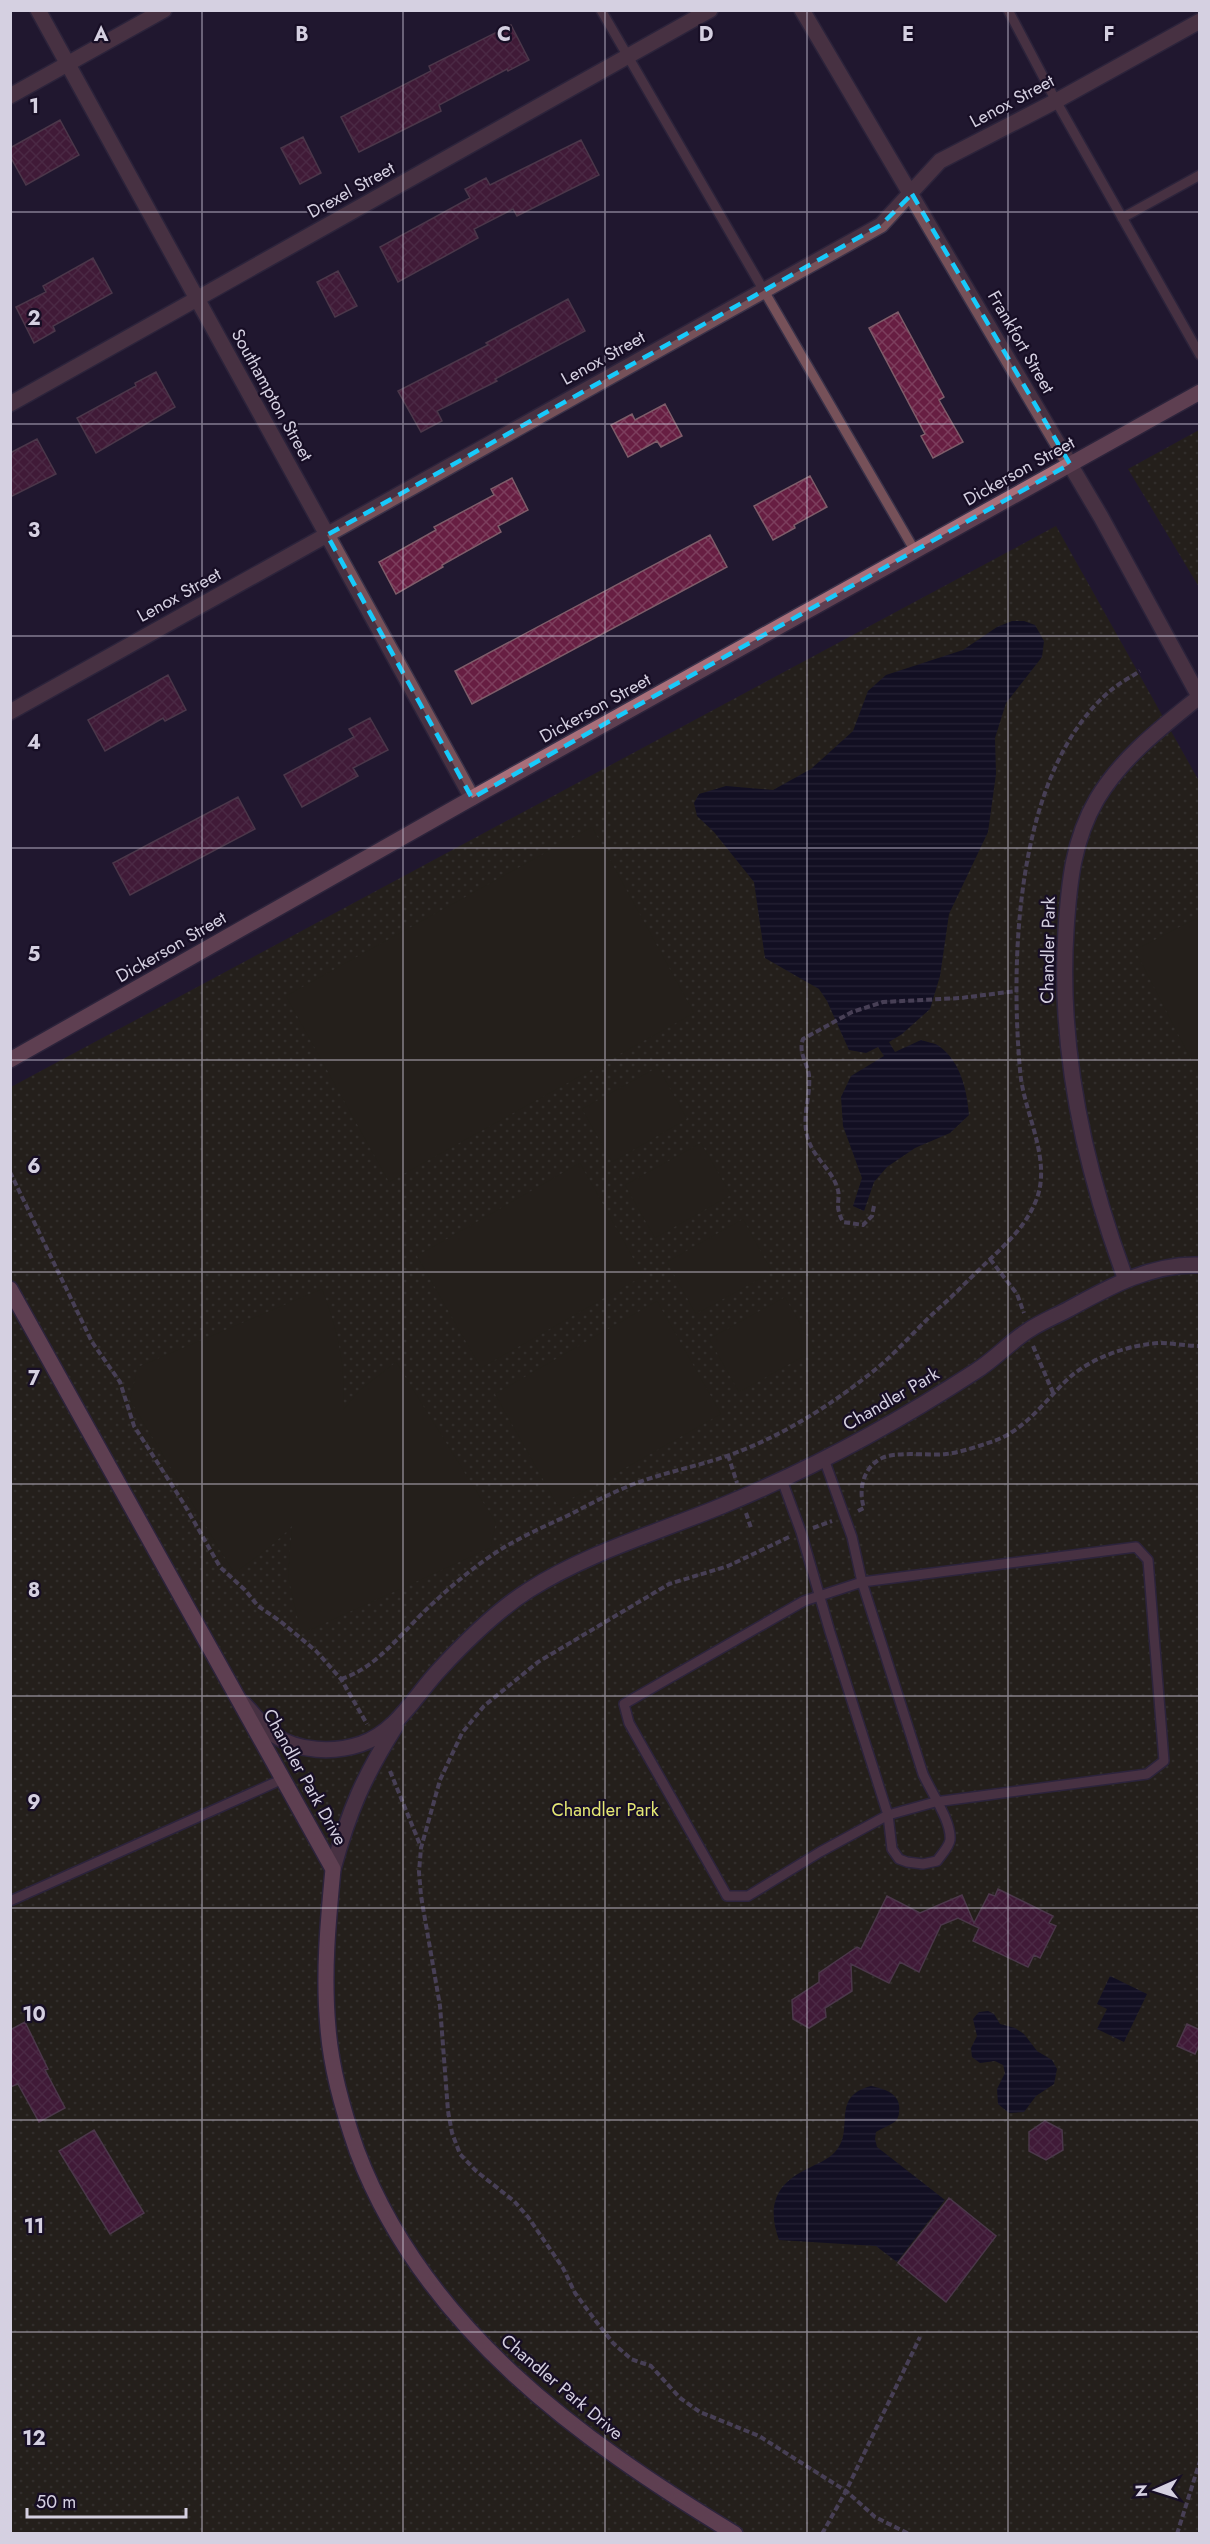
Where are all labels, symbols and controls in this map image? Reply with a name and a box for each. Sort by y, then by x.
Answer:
text: A [93,20,109,49]
text: B [295,20,309,49]
text: C [497,20,511,49]
text: D [699,20,713,49]
text: E [902,20,914,49]
text: F [1103,20,1115,49]
street label: Lenox Street [965,68,1059,134]
text: 1 [29,92,39,121]
street label: Drexel Street [303,155,400,225]
street label: Frankfort Street [981,286,1061,399]
text: 2 [27,304,41,333]
street label: Southampton Street [225,324,320,467]
street label: Lenox Street [556,324,650,392]
street label: Dickerson Street [959,429,1080,512]
text: 3 [28,516,40,545]
street label: Lenox Street [132,561,226,629]
street label: Dickerson Street [535,666,656,749]
text: 4 [27,728,41,757]
street label: Chandler Park [1034,896,1062,1004]
street label: Dickerson Street [111,905,232,989]
text: 5 [28,940,41,969]
text: 6 [27,1152,41,1181]
street label: Chandler Park [838,1361,944,1437]
text: 7 [28,1364,41,1393]
text: 8 [28,1576,40,1605]
street label: Chandler Park Drive [257,1704,353,1850]
text: 9 [27,1788,41,1817]
park label: Chandler Park [551,1797,659,1823]
text: 10 [22,2000,46,2029]
text: 11 [24,2212,44,2241]
street label: Chandler Park Drive [495,2328,629,2446]
text: 12 [22,2424,46,2453]
north arrow [1126,2460,1186,2520]
scale bar [27,2481,186,2519]
text: N [1130,2484,1153,2498]
text: 50 m [36,2489,76,2515]

